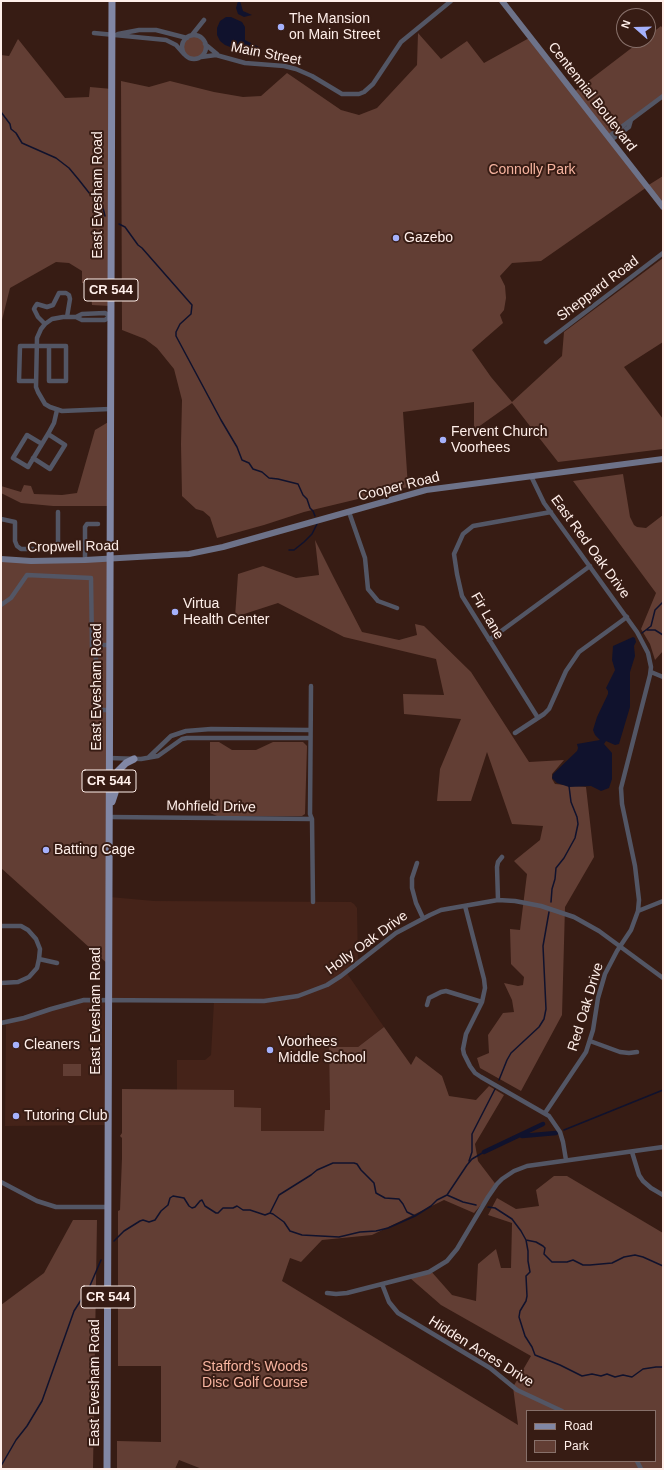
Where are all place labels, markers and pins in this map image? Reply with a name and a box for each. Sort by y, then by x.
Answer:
place label: The Mansion on Main Street [289,11,380,44]
marker: The Mansion on Main Street [276,22,286,32]
place label: Gazebo [404,230,453,246]
marker: Gazebo [391,233,401,243]
place label: Fervent Church Voorhees [451,424,547,456]
marker: Fervent Church Voorhees [438,435,448,445]
place label: Virtua Health Center [183,596,269,628]
marker: Virtua Health Center [170,607,180,617]
place label: Batting Cage [54,842,135,858]
marker: Batting Cage [41,845,51,855]
place label: Voorhees Middle School [278,1034,366,1066]
place label: Cleaners [24,1037,80,1053]
marker: Cleaners [11,1040,21,1050]
marker: Voorhees Middle School [265,1045,275,1055]
place label: Tutoring Club [24,1108,108,1124]
marker: Tutoring Club [11,1111,21,1121]

